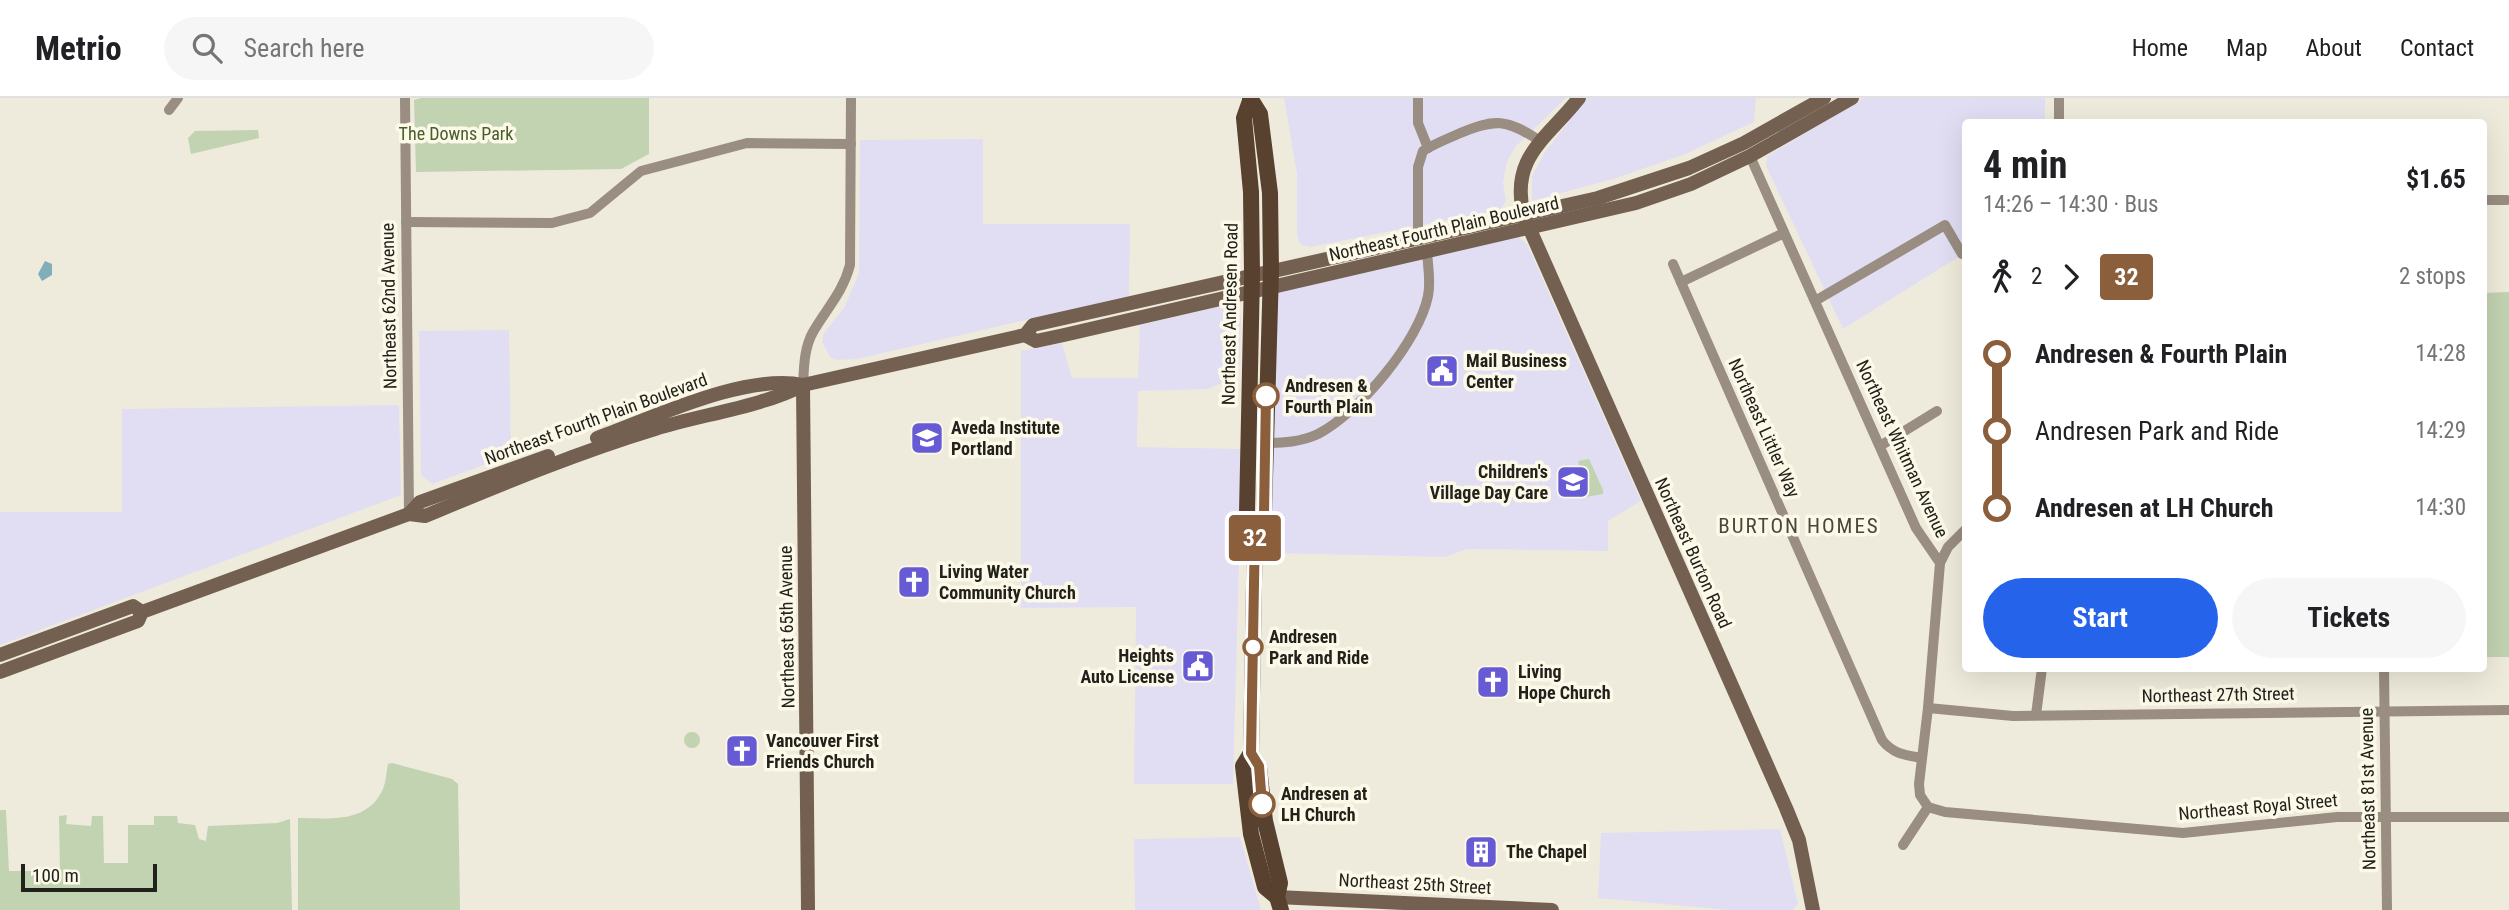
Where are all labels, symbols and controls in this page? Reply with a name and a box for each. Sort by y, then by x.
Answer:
search box [164,17,654,80]
text: Metrio [35,29,122,68]
icon: search [188,29,226,67]
text: Search here [244,33,365,63]
text: Home [2132,34,2188,62]
text: Map [2226,34,2268,62]
text: About [2306,34,2362,62]
text: Contact [2400,34,2474,62]
park label: The Downs Park [399,123,513,144]
text: 4 min [1983,143,2067,187]
text: $1.65 [2406,164,2466,194]
text: 14:26 – 14:30 · Bus [1983,191,2159,218]
street label: Northeast Fourth Plain Boulevard [1327,192,1561,265]
street label: Northeast 62nd Avenue [377,223,400,389]
street label: Northeast Andresen Road [1217,223,1242,405]
icon: walk [1983,258,2021,296]
icon: forward [2052,258,2090,296]
text: 2 [2031,263,2042,290]
text: 32 [2114,263,2139,291]
text: 2 stops [2399,263,2466,290]
text: Andresen & Fourth Plain [2035,339,2287,369]
text: 14:28 [2415,340,2466,367]
place label: Mail Business Center [1466,350,1567,392]
public building icon: Mail Business Center [1423,352,1461,390]
street label: Northeast Littler Way [1724,355,1805,501]
street label: Northeast Whitman Avenue [1852,357,1953,541]
street label: Northeast Fourth Plain Boulevard [482,368,710,469]
place label: Andresen & Fourth Plain [1285,375,1373,417]
marker: Andresen & Fourth Plain [1253,383,1279,409]
text: Andresen Park and Ride [2035,416,2279,446]
place label: Aveda Institute Portland [951,417,1060,459]
text: 14:29 [2415,417,2466,444]
school or university icon: Aveda Institute Portland [908,419,946,457]
place label: Children's Village Day Care [1430,461,1548,503]
school or university icon: Children's Village Day Care [1554,463,1592,501]
street label: Northeast Burton Road [1651,474,1736,631]
text: Andresen at LH Church [2035,493,2274,523]
text: 14:30 [2415,494,2466,521]
district label: BURTON HOMES [1718,514,1880,538]
line badge: 32 [1224,515,1286,561]
text: 32 [1243,524,1267,552]
street label: Northeast 65th Avenue [775,546,798,708]
place label: Living Water Community Church [939,561,1076,603]
church icon: Living Water Community Church [895,563,933,601]
button: Start [1983,578,2218,658]
button: Tickets [2232,578,2466,658]
place label: Andresen Park and Ride [1269,626,1369,668]
marker: Andresen Park and Ride [1243,637,1263,657]
place label: Heights Auto License [1080,645,1174,687]
public building icon: Heights Auto License [1179,647,1217,685]
place label: Living Hope Church [1518,661,1611,703]
church icon: Living Hope Church [1474,663,1512,701]
street label: Northeast 27th Street [2141,683,2295,706]
street label: Northeast 81st Avenue [2356,708,2379,870]
place label: Vancouver First Friends Church [766,730,879,772]
church icon: Vancouver First Friends Church [723,732,761,770]
place label: Andresen at LH Church [1281,783,1368,825]
street label: Northeast Royal Street [2177,789,2338,824]
marker: Andresen at LH Church [1249,791,1275,817]
building icon: The Chapel [1462,833,1500,871]
place label: The Chapel [1506,841,1587,862]
scale bar [21,861,158,893]
text: 100 m [32,864,79,887]
street label: Northeast 25th Street [1338,869,1492,898]

